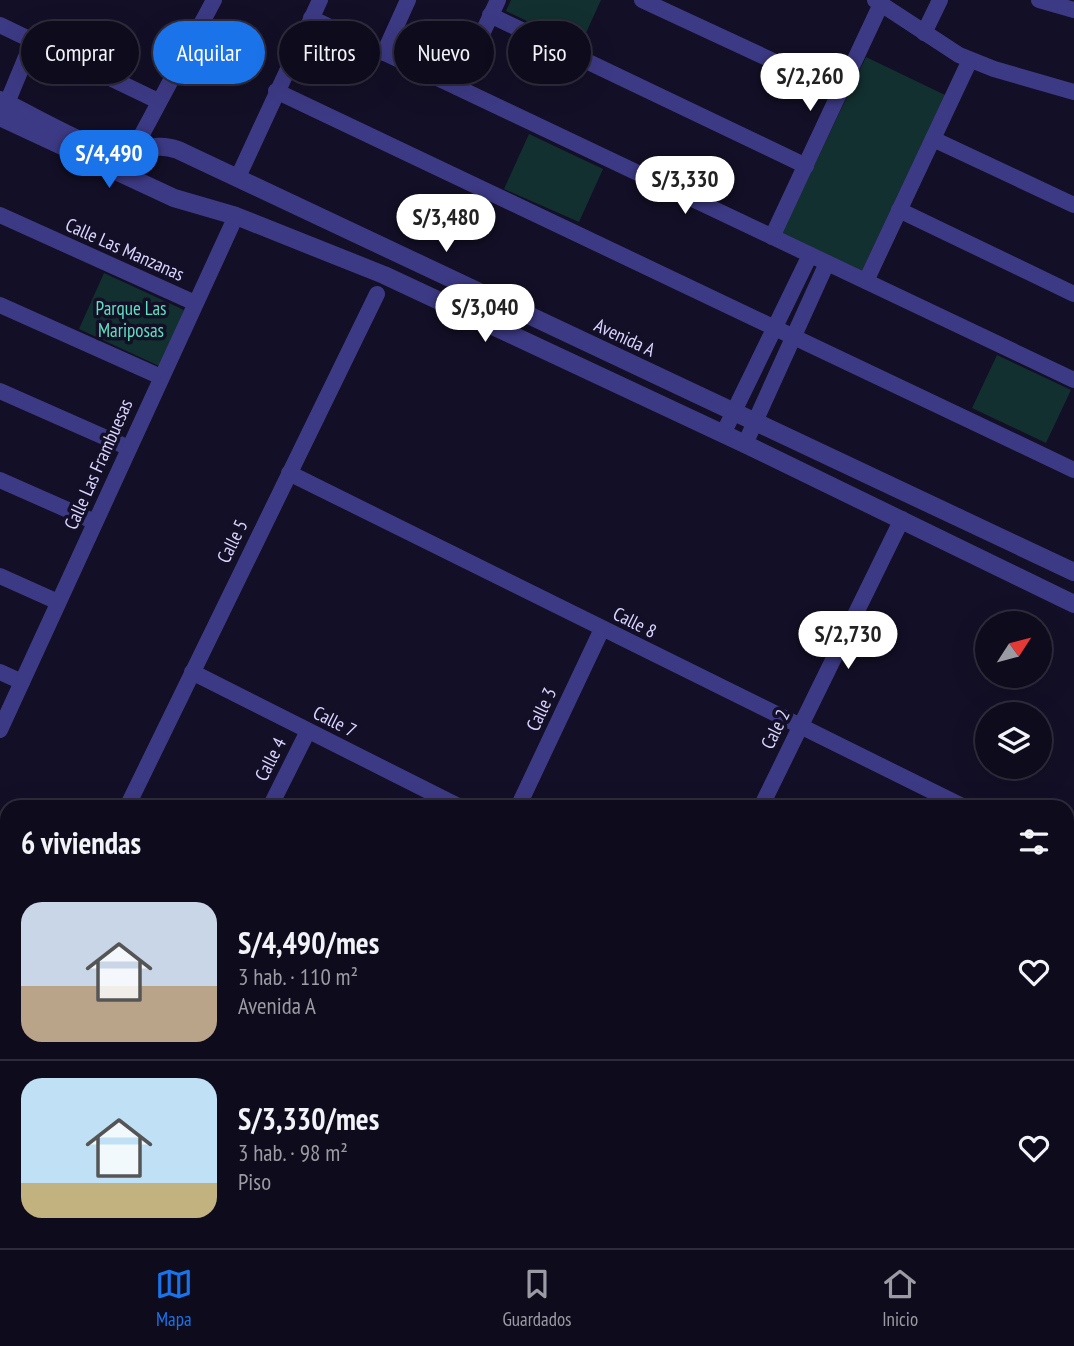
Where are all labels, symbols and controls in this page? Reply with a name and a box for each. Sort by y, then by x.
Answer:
chip: Comprar [21,21,139,84]
chip: Alquilar [153,21,265,84]
chip: Filtros [279,21,380,84]
chip: Nuevo [394,21,494,84]
chip: Piso [508,21,591,84]
pin: S/2,260 [745,54,875,113]
text: S/2,260 [776,61,844,90]
pin: S/4,490 [44,130,174,190]
text: S/4,490 [75,138,143,167]
pin: S/3,330 [620,156,750,216]
text: S/3,330 [651,164,719,193]
pin: S/3,480 [381,194,511,254]
text: S/3,480 [412,202,480,231]
street label: Calle Las Manzanas [62,212,188,286]
pin: S/3,040 [420,284,550,344]
text: S/3,040 [451,292,519,321]
park label: Parque Las Mariposas [96,296,166,342]
street label: Avenida A [591,313,659,361]
street label: Calle Las Frambuesas [59,395,137,533]
street label: Calle 5 [211,515,253,567]
street label: Calle 8 [609,601,661,643]
north arrow [975,611,1052,688]
map controls [975,611,1052,779]
pin: S/2,730 [783,612,913,671]
text: S/2,730 [814,619,882,648]
street label: Calle 3 [521,683,561,735]
street label: Calle 7 [309,700,361,742]
button: layers [975,702,1052,779]
street label: Cale 2 [755,705,795,753]
street label: Calle 4 [249,733,291,785]
text: 6 viviendas [21,823,141,862]
icon: filters [1015,823,1053,861]
text: S/4,490/mes [238,923,379,962]
icon: home [77,930,161,1014]
icon: heart [1015,953,1053,991]
text: 3 hab. · 110 m² [238,962,358,991]
text: Avenida A [238,991,316,1020]
text: S/3,330/mes [238,1099,379,1138]
icon: home [77,1106,161,1190]
icon: heart [1015,1129,1053,1167]
text: 3 hab. · 98 m² [238,1138,348,1167]
text: Piso [238,1167,271,1196]
tab: Mapa [155,1265,193,1331]
tab: Guardados [502,1265,572,1331]
tab: Inicio [881,1265,919,1331]

